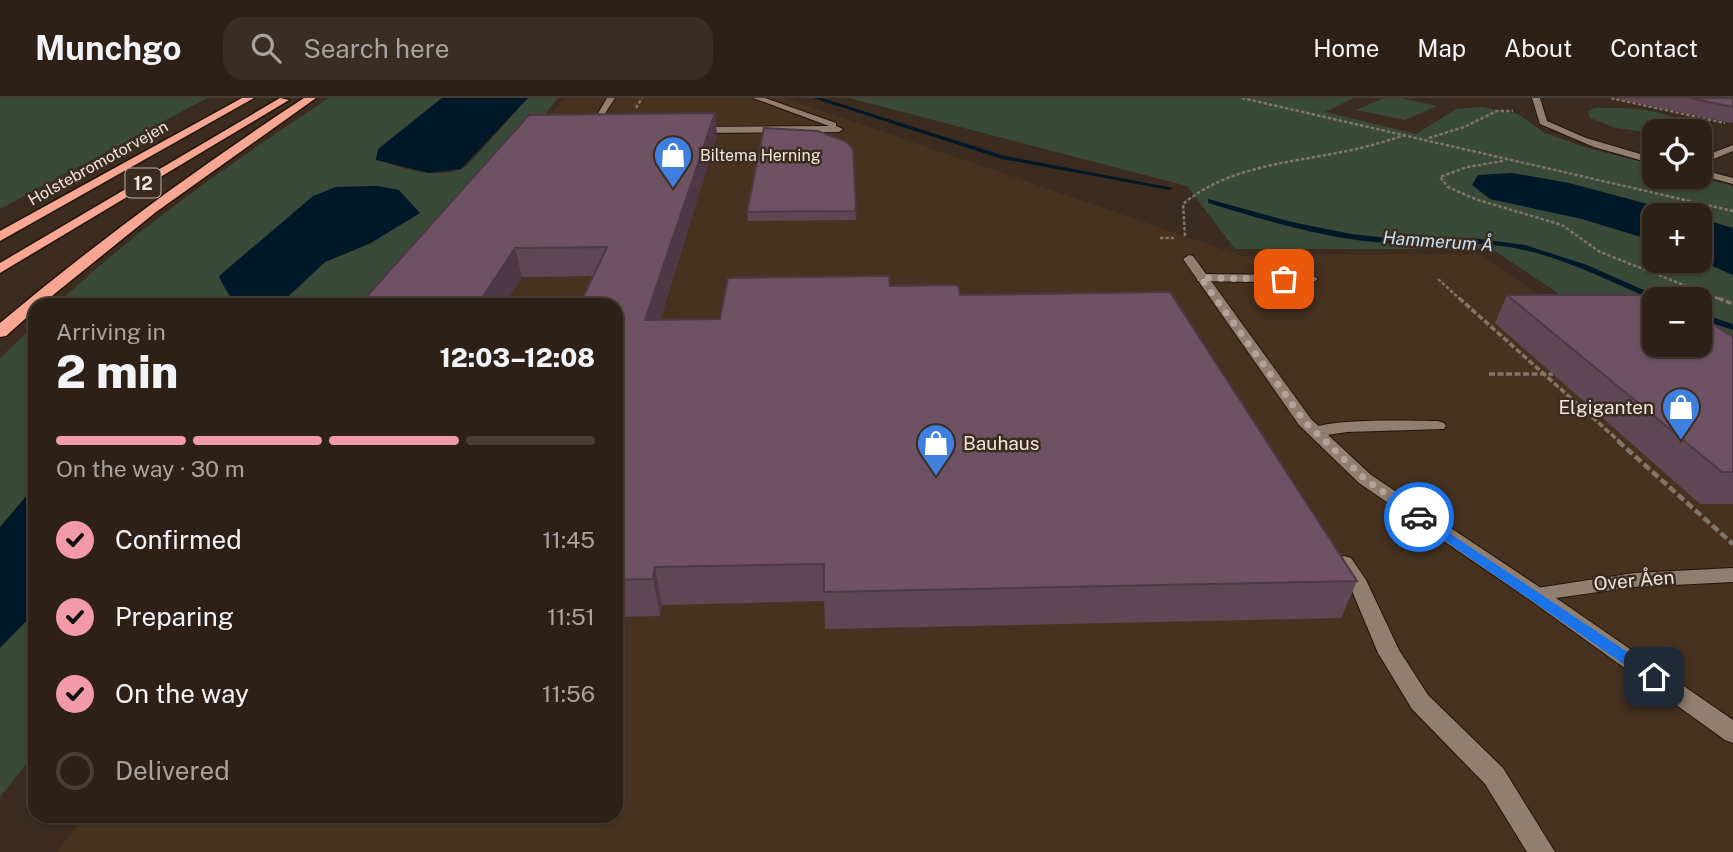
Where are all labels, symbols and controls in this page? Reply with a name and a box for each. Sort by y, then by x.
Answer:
search box [223,17,713,80]
text: Munchgo [35,29,181,67]
icon: search [247,29,285,67]
text: Search here [303,33,449,64]
text: Home [1313,34,1379,62]
text: Map [1417,34,1466,62]
text: About [1504,34,1572,62]
text: Contact [1610,34,1698,62]
street label: Holstebromotorvejen [25,117,171,209]
map controls [1642,119,1712,357]
button: locate [1642,119,1712,189]
shop icon: Biltema Herning [652,134,694,189]
place label: Biltema Herning [700,146,821,165]
road number: 12 [125,168,160,198]
button: + [1642,203,1712,273]
water label: Hammerum Å [1382,225,1494,255]
pin [1254,249,1314,309]
icon: bag [1265,260,1303,298]
button: − [1642,287,1712,357]
text: Arriving in [56,318,166,345]
text: 12:03–12:08 [439,342,595,373]
text: 2 min [56,344,178,398]
shop icon: Elgiganten [1660,386,1702,441]
place label: Elgiganten [1559,396,1654,418]
shop icon: Bauhaus [915,422,957,477]
place label: Bauhaus [963,432,1039,454]
text: On the way · 30 m [56,455,245,482]
courier [1384,482,1454,552]
icon: car [1400,498,1438,536]
icon: check [56,521,94,559]
text: Confirmed [115,524,242,555]
text: 11:45 [542,526,595,553]
street label: Over Åen [1593,565,1675,594]
icon: check [56,598,94,636]
text: Preparing [115,601,234,632]
text: 11:51 [547,603,595,630]
pin [1624,647,1684,707]
icon: home [1635,658,1673,696]
icon: check [56,675,94,713]
text: On the way [115,678,249,709]
text: 11:56 [542,680,595,707]
text: Delivered [115,755,230,786]

